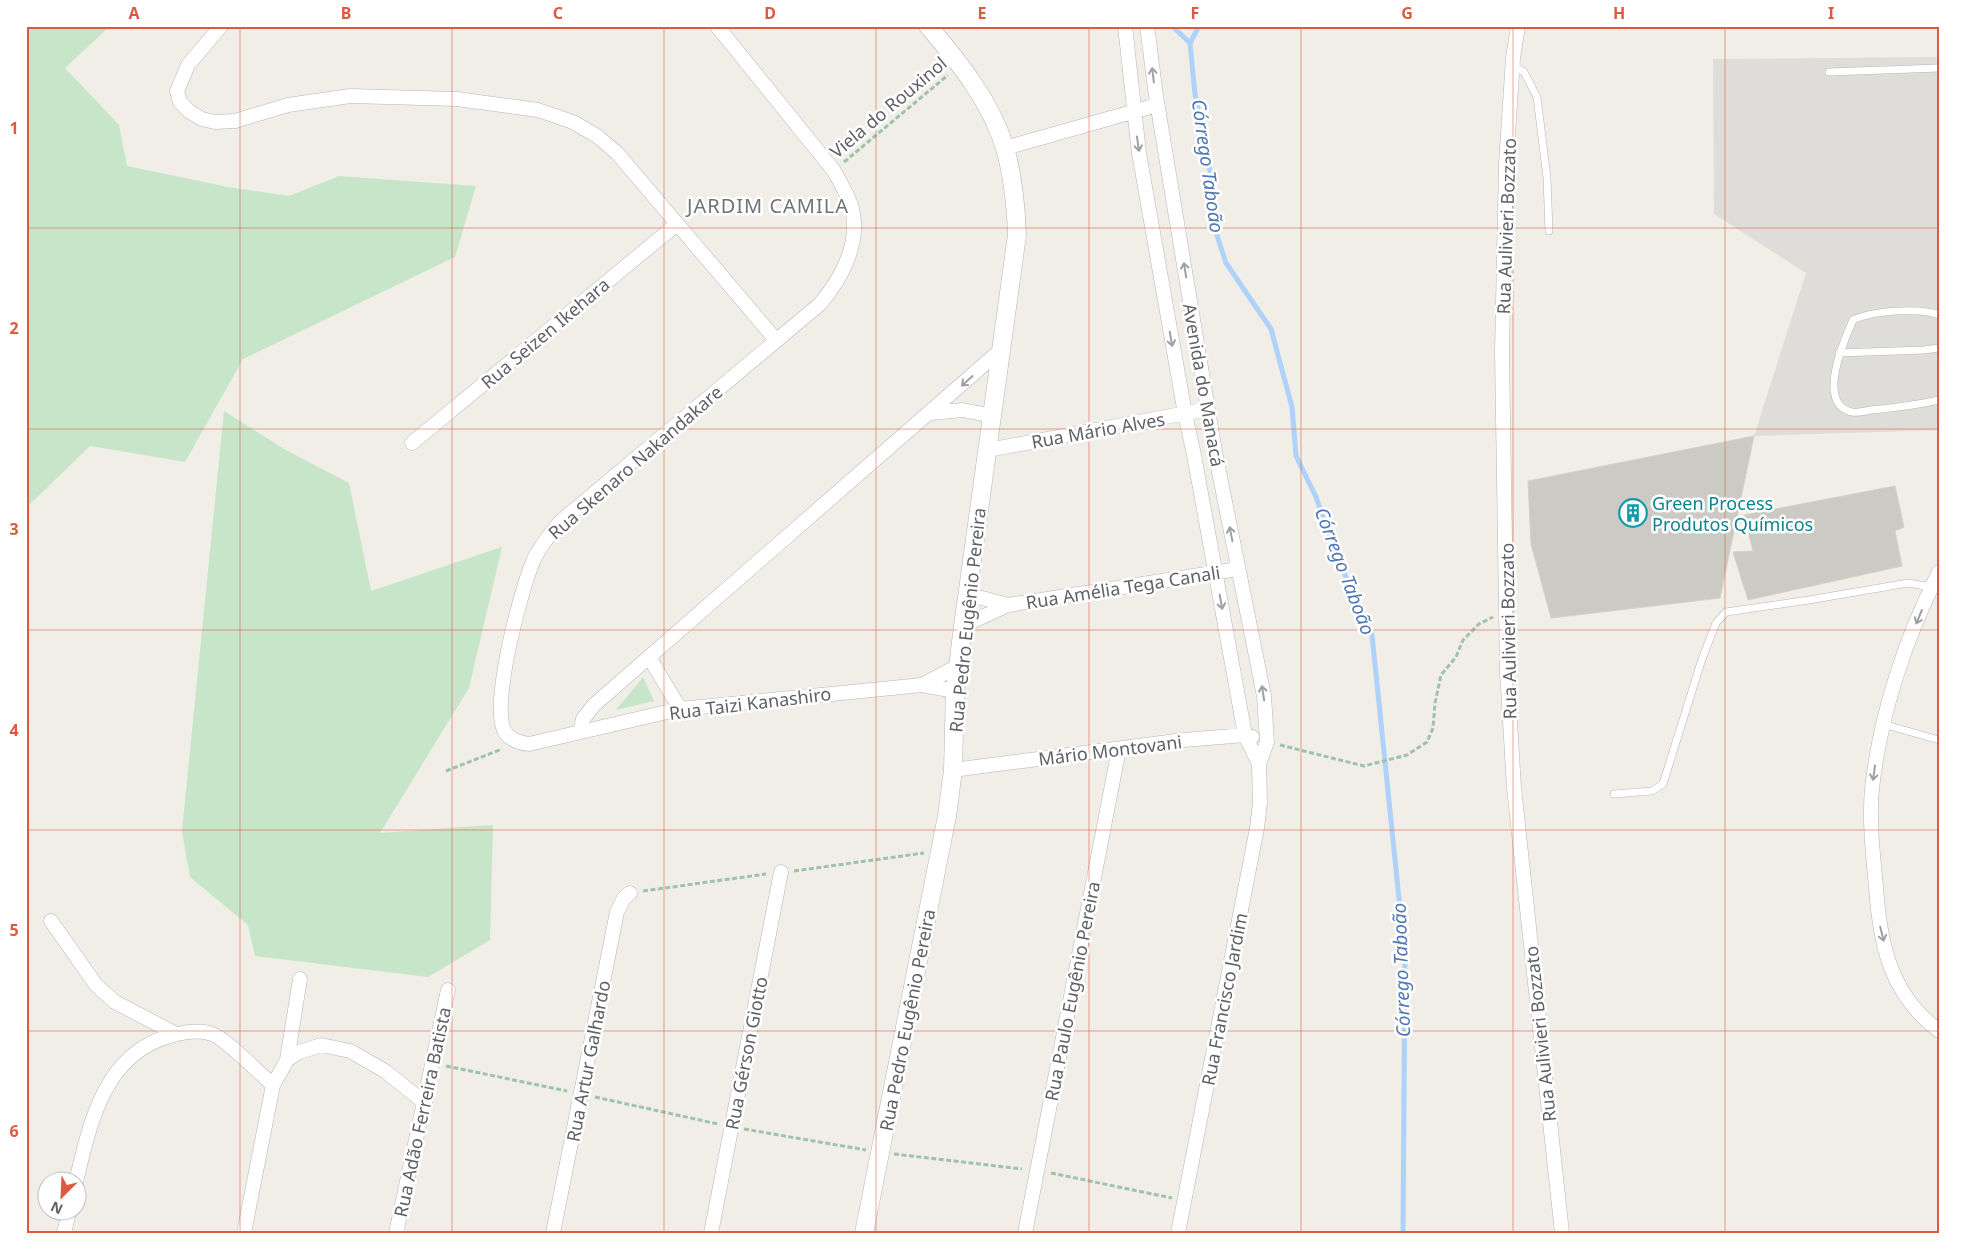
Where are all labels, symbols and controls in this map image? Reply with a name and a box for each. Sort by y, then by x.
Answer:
text: A [128,2,140,24]
text: B [341,2,351,24]
text: C [553,2,563,24]
text: D [764,2,776,24]
text: E [978,2,987,24]
text: F [1191,2,1199,24]
text: G [1401,2,1413,24]
text: H [1613,2,1625,24]
text: I [1828,2,1834,24]
street label: Viela do Rouxinol [824,51,952,163]
one-way arrow [1148,68,1158,84]
water label: Córrego Taboão [1186,97,1230,235]
text: 1 [9,117,19,139]
one-way arrow [1133,136,1143,152]
street label: Rua Aulivieri Bozzato [1491,137,1521,315]
district label: JARDIM CAMILA [685,192,849,219]
one-way arrow [1179,263,1189,279]
street label: Rua Seizen Ikehara [476,272,614,394]
street label: Avenida do Manacá [1178,301,1230,469]
text: 2 [9,317,19,339]
one-way arrow [1167,331,1177,347]
one-way arrow [960,375,973,386]
street label: Rua Skenaro Nakandakare [543,380,727,544]
street label: Rua Mário Alves [1029,406,1167,454]
place label: Green Process Produtos Químicos [1652,491,1813,536]
building icon: Green Process Produtos Químicos [1618,498,1648,528]
water label: Córrego Taboão [1309,503,1381,639]
street label: Rua Pedro Eugênio Pereira [943,507,991,733]
text: 3 [9,518,19,540]
one-way arrow [1226,526,1236,542]
street label: Rua Aulivieri Bozzato [1494,543,1522,719]
street label: Rua Amélia Tega Canali [1024,560,1222,614]
one-way arrow [1216,593,1226,609]
one-way arrow [1914,609,1923,624]
street label: Rua Taizi Kanashiro [668,681,832,725]
one-way arrow [1258,685,1268,701]
text: 4 [9,719,19,741]
street label: Mário Montovani [1037,729,1183,771]
one-way arrow [1869,764,1879,780]
street label: Rua Paulo Eugênio Pereira [1039,879,1105,1103]
water label: Córrego Taboão [1386,902,1416,1038]
street label: Rua Pedro Eugênio Pereira [874,907,940,1133]
street label: Rua Francisco Jardim [1195,911,1253,1087]
text: 5 [9,919,19,941]
one-way arrow [1878,926,1887,942]
street label: Rua Aulivieri Bozzato [1519,945,1561,1123]
street label: Rua Gérson Giotto [719,974,773,1132]
street label: Rua Artur Galhardo [561,978,615,1144]
street label: Rua Adão Ferreira Batista [388,1005,456,1219]
text: 6 [9,1120,19,1142]
north arrow [38,1172,88,1222]
text: N [47,1197,66,1219]

